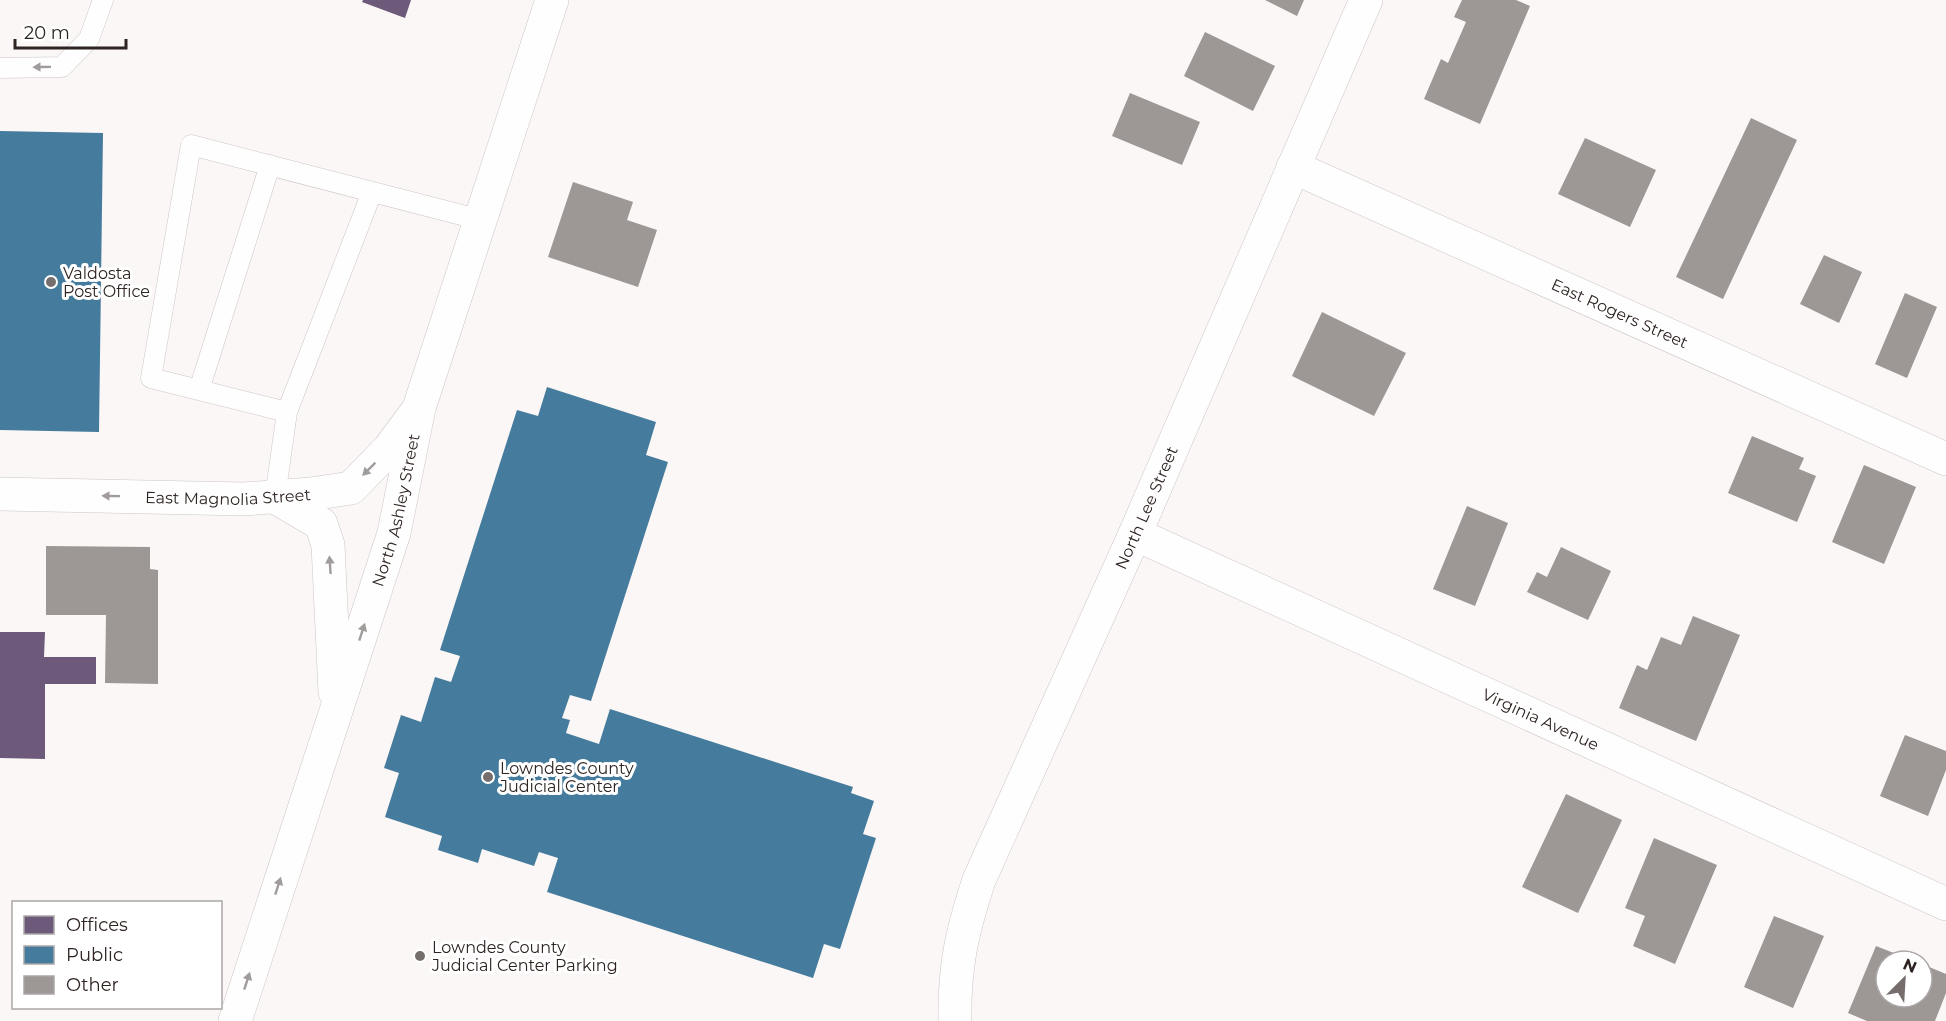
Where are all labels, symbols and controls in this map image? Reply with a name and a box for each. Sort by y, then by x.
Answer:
scale bar [15,12,126,50]
text: 20 m [24,22,70,44]
one-way arrow [33,62,52,72]
place label: Valdosta Post Office [63,264,150,301]
marker: Valdosta Post Office [44,275,58,289]
street label: East Rogers Street [1548,275,1691,353]
street label: North Ashley Street [368,432,424,589]
street label: North Lee Street [1111,443,1182,572]
one-way arrow [362,462,376,476]
street label: East Magnolia Street [145,485,312,509]
one-way arrow [102,491,121,501]
one-way arrow [325,555,335,574]
one-way arrow [357,623,367,641]
street label: Virginia Avenue [1479,685,1602,754]
place label: Lowndes County Judicial Center [499,759,634,796]
marker: Lowndes County Judicial Center [481,770,495,784]
one-way arrow [274,877,283,895]
legend [12,901,222,1009]
text: Offices [66,914,128,936]
place label: Lowndes County Judicial Center Parking [431,938,618,975]
text: Public [66,944,123,966]
marker: Lowndes County Judicial Center Parking [413,949,427,963]
north arrow [1874,949,1934,1009]
text: N [1900,954,1920,977]
one-way arrow [243,972,252,990]
text: Other [66,974,119,996]

